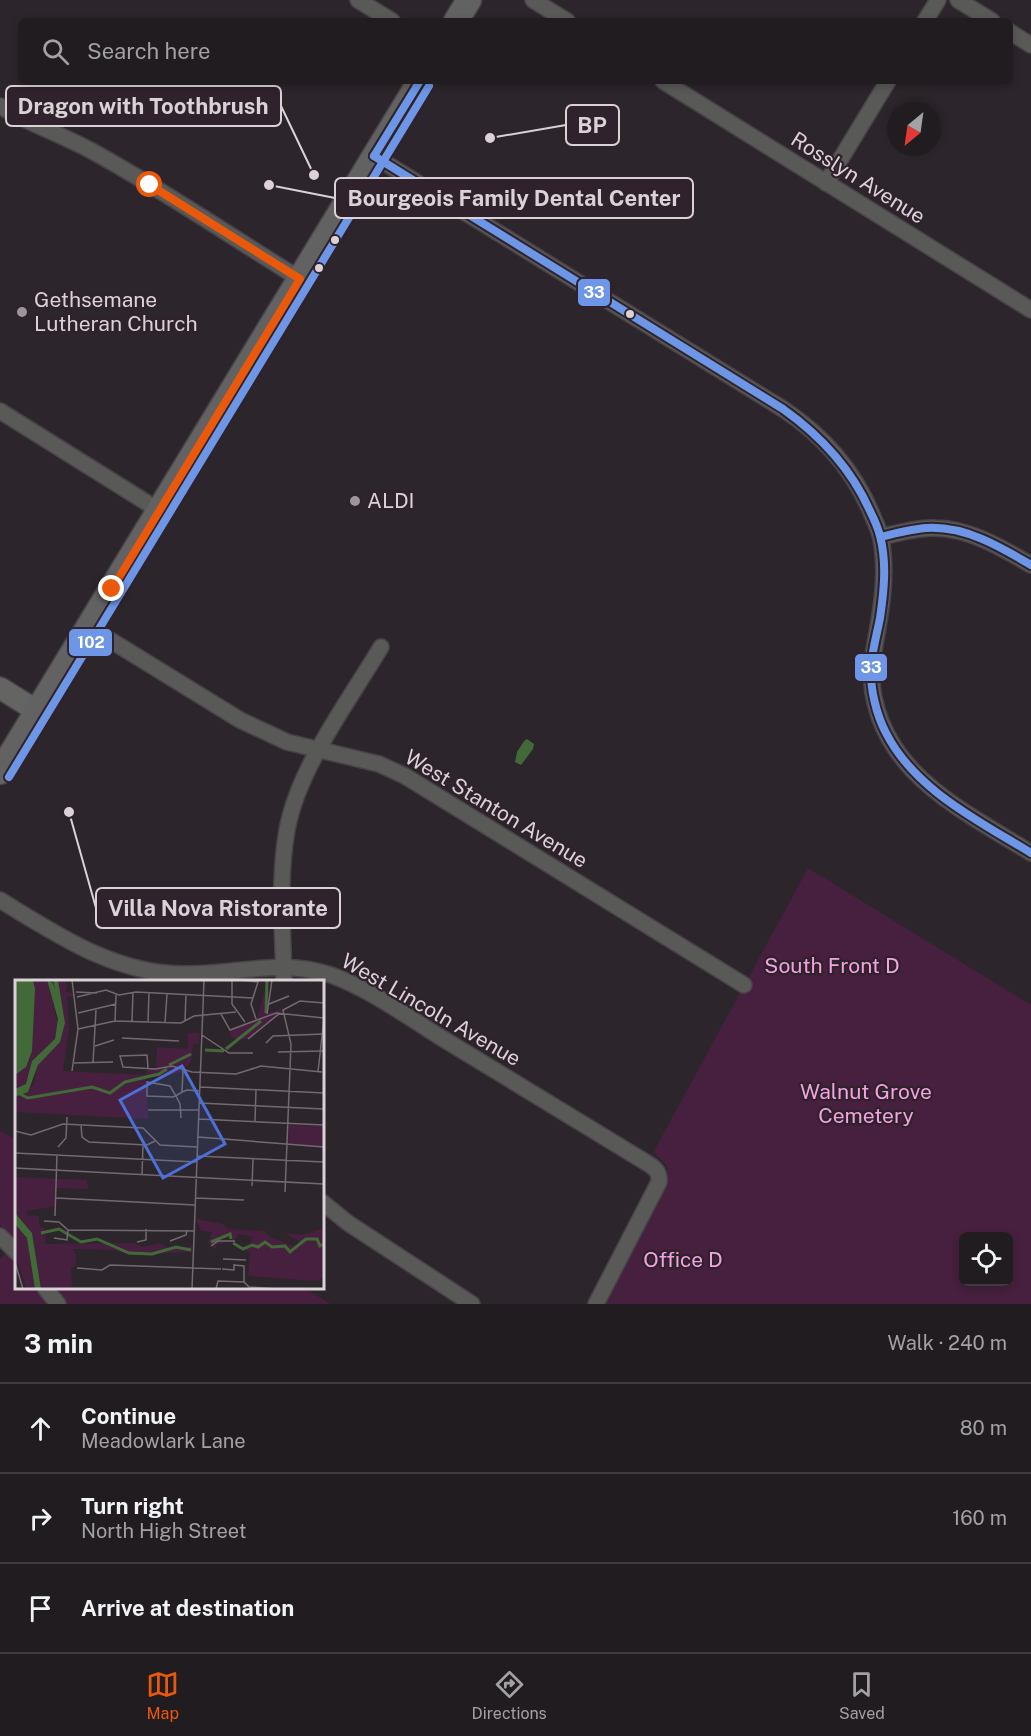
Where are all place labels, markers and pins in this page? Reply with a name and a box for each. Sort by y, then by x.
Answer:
callout: Dragon with Toothbrush [6,86,281,126]
callout: BP [566,105,619,145]
callout: Bourgeois Family Dental Center [335,178,693,218]
unlabelled marker [329,234,341,246]
unlabelled marker [313,262,325,274]
place label: Gethsemane Lutheran Church [34,287,198,336]
marker: Gethsemane Lutheran Church [15,305,29,319]
unlabelled marker [624,308,636,320]
place label: ALDI [367,488,415,513]
marker: ALDI [348,494,362,508]
callout: Villa Nova Ristorante [96,888,340,928]

